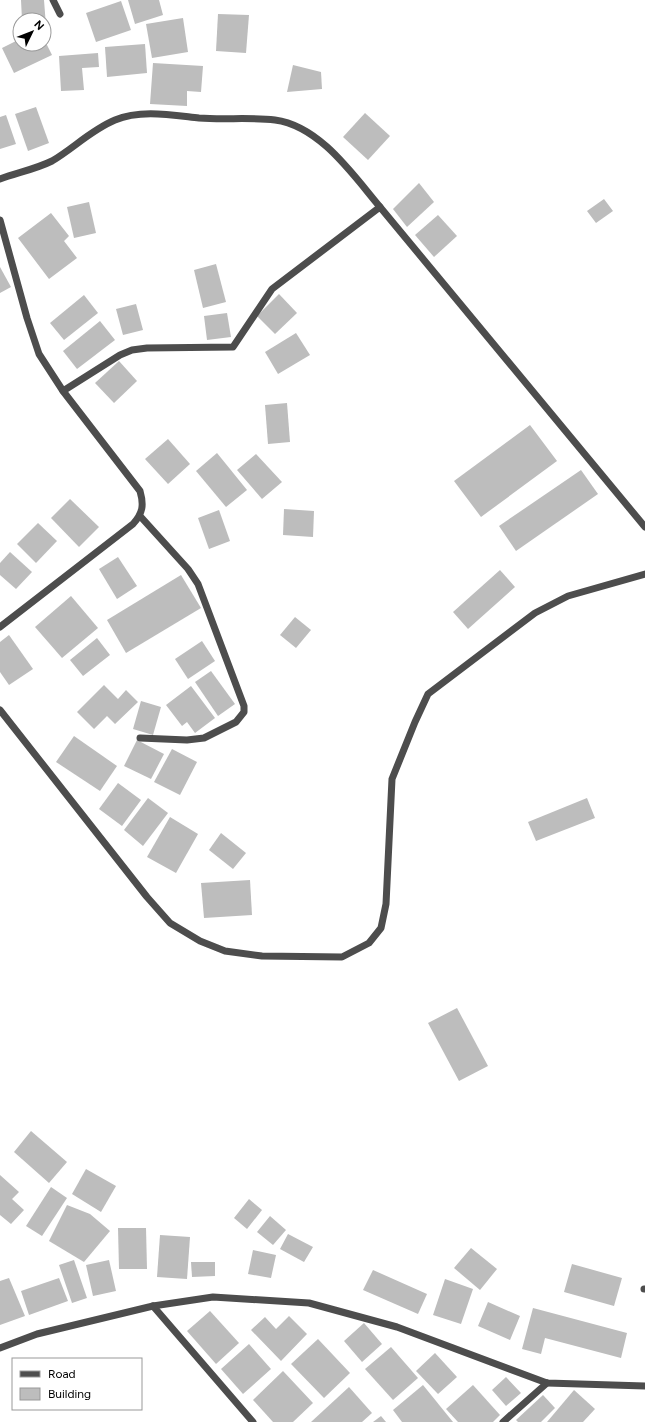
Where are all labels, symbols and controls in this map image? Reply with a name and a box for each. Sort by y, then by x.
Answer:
north arrow [12,12,52,52]
text: N [31,18,47,33]
legend [12,1358,142,1410]
text: Road [48,1367,76,1381]
text: Building [48,1387,91,1401]

